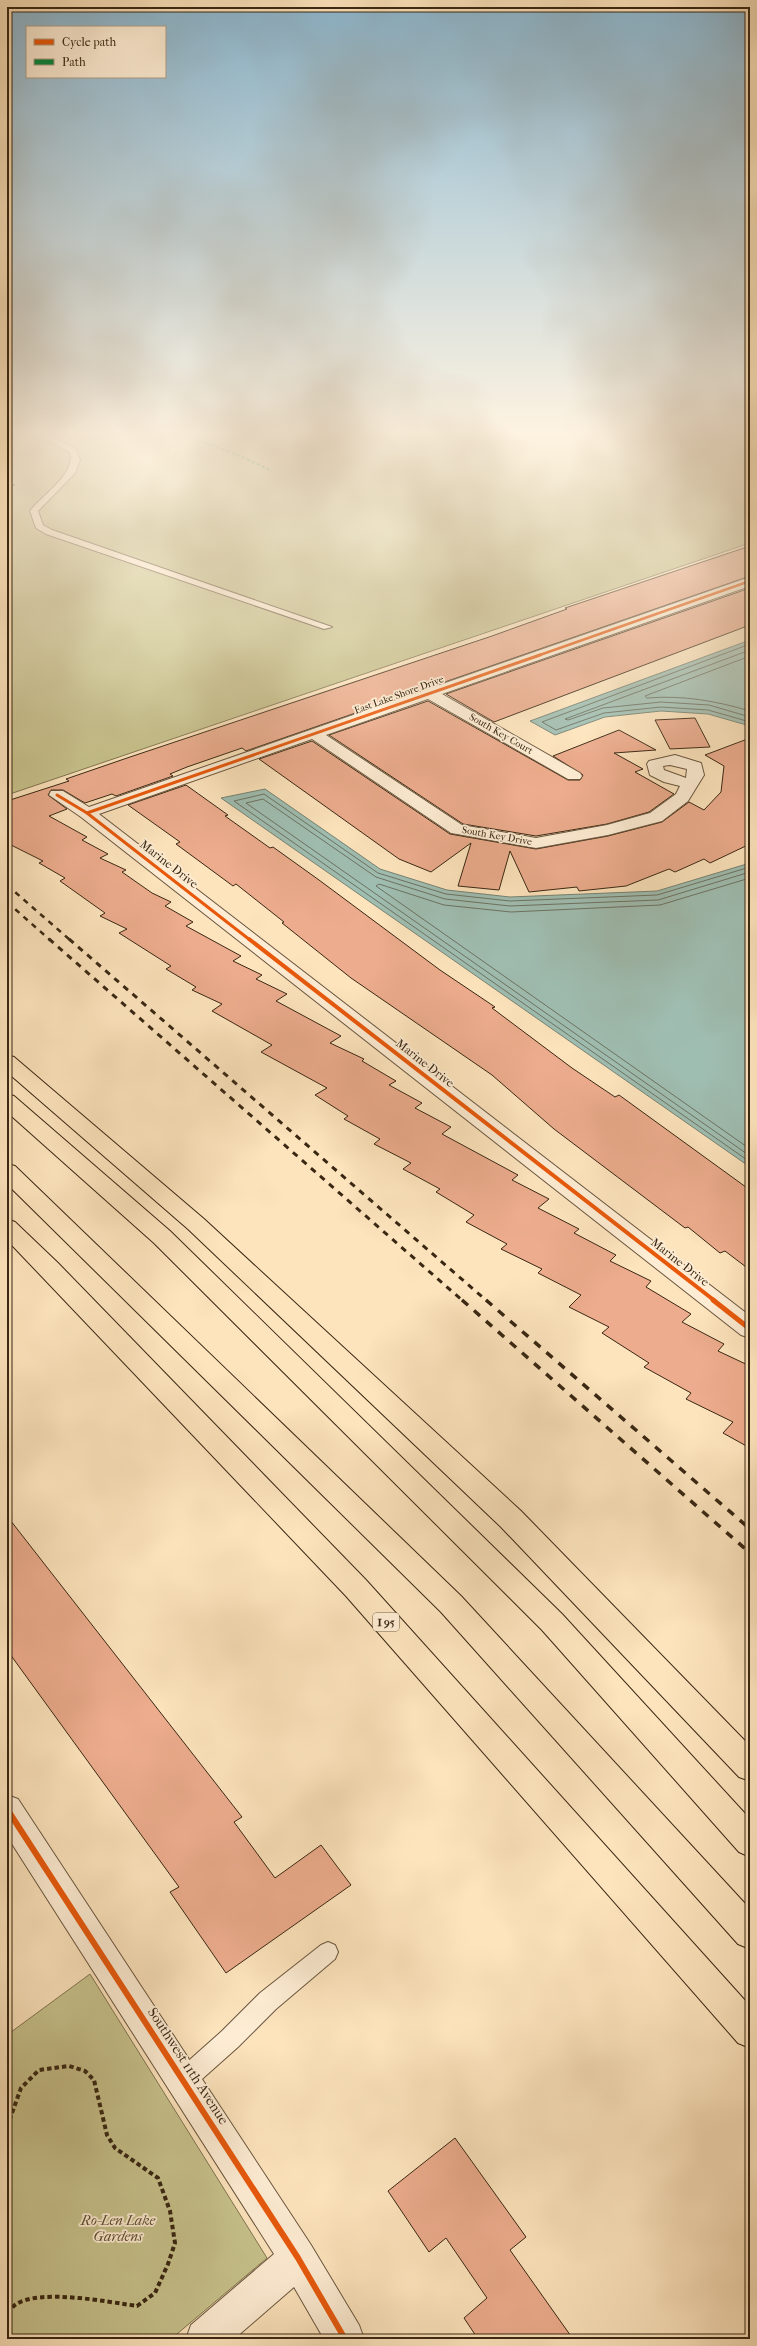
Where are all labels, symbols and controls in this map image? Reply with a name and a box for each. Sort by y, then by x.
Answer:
legend [26,26,166,78]
text: Cycle path [62,35,117,49]
text: Path [62,55,86,69]
street label: East Lake Shore Drive [353,673,445,717]
street label: South Key Court [467,711,535,757]
street label: South Key Drive [461,824,533,848]
street label: Marine Drive [137,837,201,891]
street label: Marine Drive [393,1036,457,1090]
street label: Marine Drive [648,1235,712,1289]
road number: I 95 [373,1613,399,1631]
street label: Southwest 11th Avenue [144,2004,232,2128]
park label: Ro-Len Lake Gardens [80,2212,156,2245]

